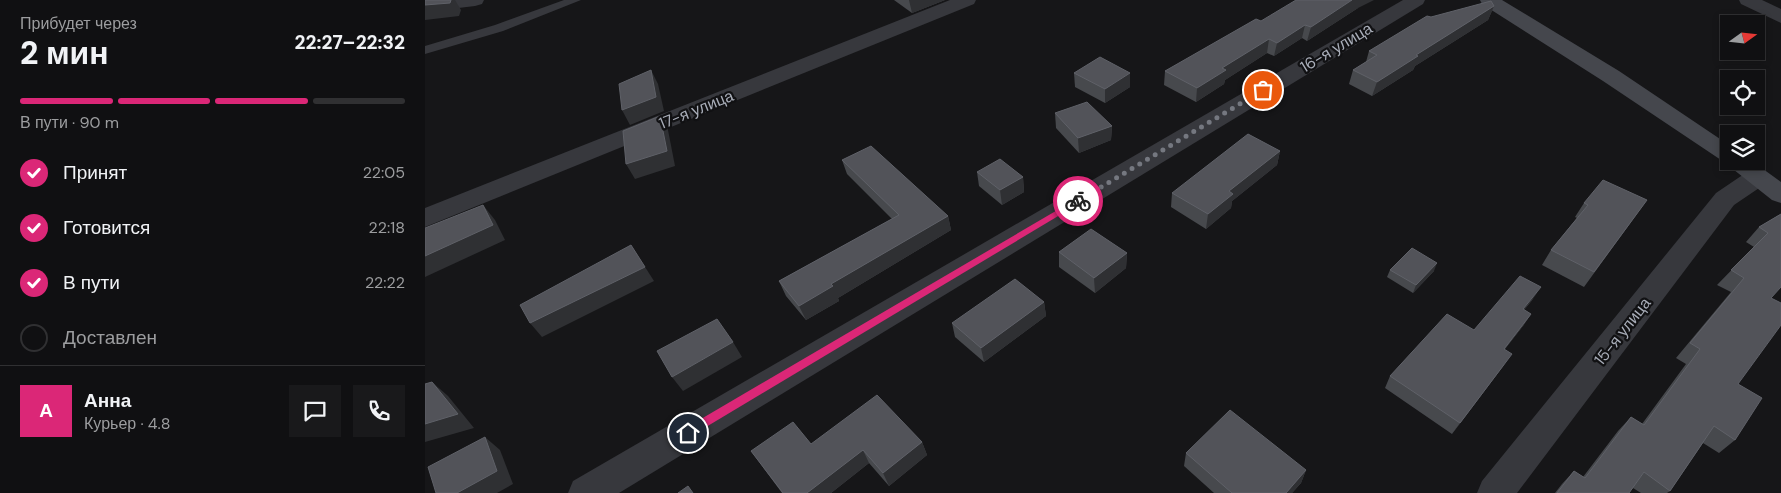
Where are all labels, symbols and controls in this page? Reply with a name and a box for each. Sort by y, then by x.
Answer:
text: Прибудет через [20,13,137,34]
north arrow [1720,15,1765,60]
map controls [1720,15,1765,170]
street label: 16-я улица [1296,18,1376,77]
text: 22:27–22:32 [295,30,405,55]
text: 2 мин [20,32,109,74]
pin [1242,69,1284,111]
button: locate [1720,70,1765,115]
icon: bag [1249,76,1277,104]
street label: 17-я улица [656,85,737,134]
text: В пути · 90 m [20,112,119,133]
button: layers [1720,125,1765,170]
icon: check [20,159,48,187]
text: Принят [63,160,127,185]
text: 22:05 [363,162,405,183]
courier [1053,176,1103,226]
icon: bike [1064,187,1092,215]
icon: check [20,214,48,242]
text: Готовится [63,215,150,240]
text: 22:18 [369,217,405,238]
icon: check [20,269,48,297]
text: В пути [63,270,120,295]
text: 22:22 [365,272,405,293]
street label: 15-я улица [1589,293,1655,369]
text: Доставлен [63,325,157,350]
button: chat [289,385,341,437]
button: phone [353,385,405,437]
text: Анна [84,388,131,413]
text: А [39,398,53,423]
pin [667,412,709,454]
text: Курьер · 4.8 [84,413,170,434]
icon: home [674,419,702,447]

